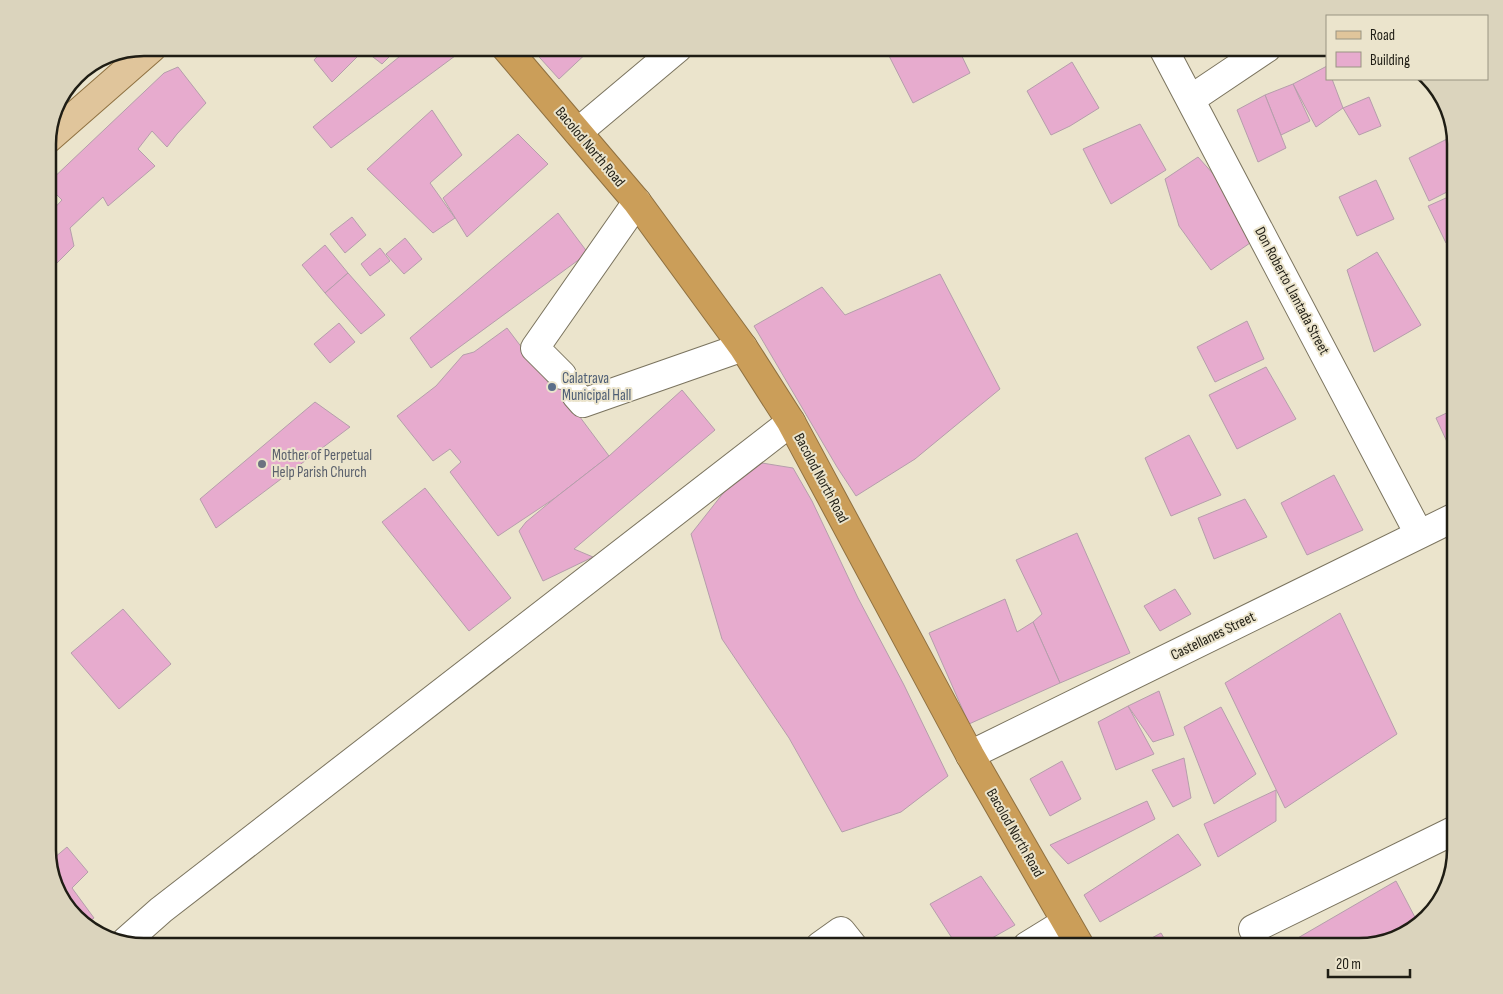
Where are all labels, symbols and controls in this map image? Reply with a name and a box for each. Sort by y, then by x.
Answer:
legend [1326,15,1488,80]
text: Road [1370,26,1395,45]
text: Building [1370,51,1410,70]
street label: Bacolod North Road [551,103,629,191]
street label: Don Roberto Llantada Street [1250,224,1334,359]
place label: Calatrava Municipal Hall [562,369,631,405]
marker: Calatrava Municipal Hall [546,381,558,393]
street label: Bacolod North Road [789,430,853,526]
place label: Mother of Perpetual Help Parish Church [272,446,372,482]
marker: Mother of Perpetual Help Parish Church [256,458,268,470]
street label: Castellanes Street [1168,607,1259,665]
street label: Bacolod North Road [982,785,1048,881]
scale bar [1328,946,1410,978]
text: 20 m [1336,955,1361,974]

